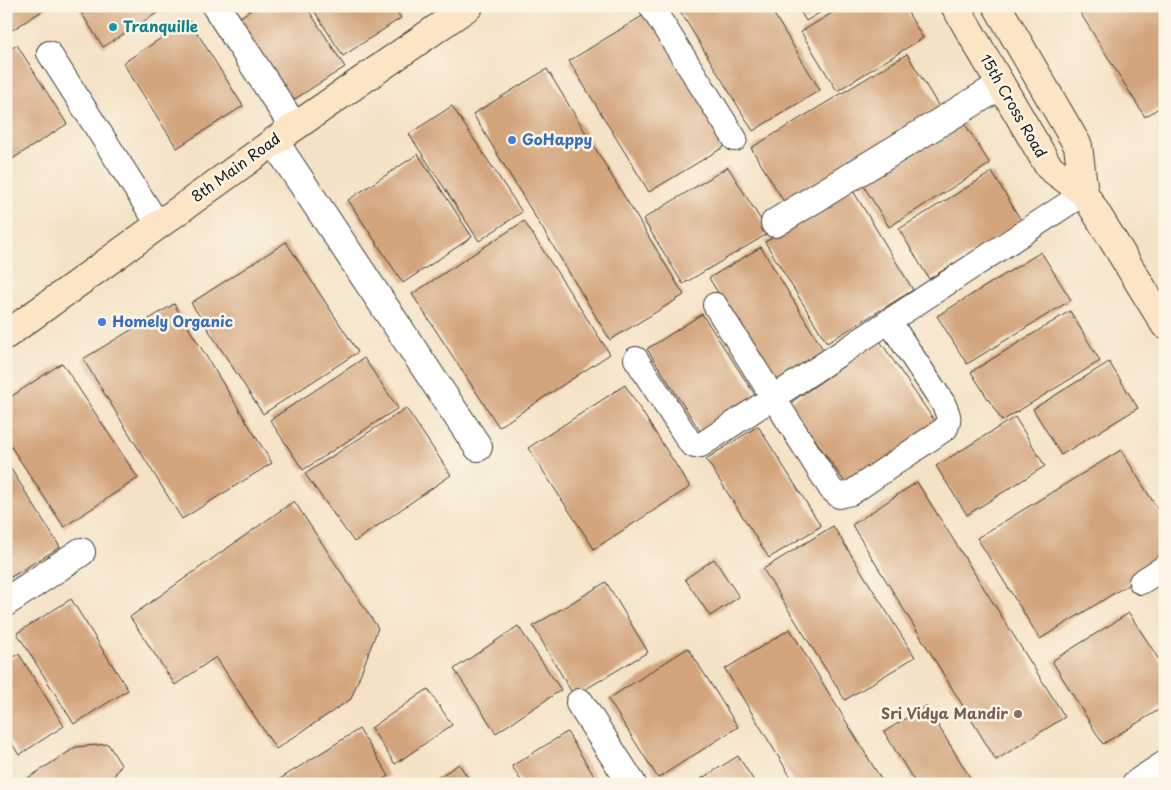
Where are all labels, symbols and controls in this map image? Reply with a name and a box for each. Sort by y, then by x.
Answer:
place label: Tranquille [123,14,198,37]
marker: Tranquille [107,21,119,33]
street label: 15th Cross Road [975,49,1053,162]
street label: 8th Main Road [186,126,285,207]
place label: GoHappy [522,127,592,150]
marker: GoHappy [506,134,518,146]
place label: Homely Organic [112,309,233,332]
marker: Homely Organic [96,316,108,328]
place label: Sri Vidya Mandir [881,701,1008,724]
marker: Sri Vidya Mandir [1012,708,1024,720]

